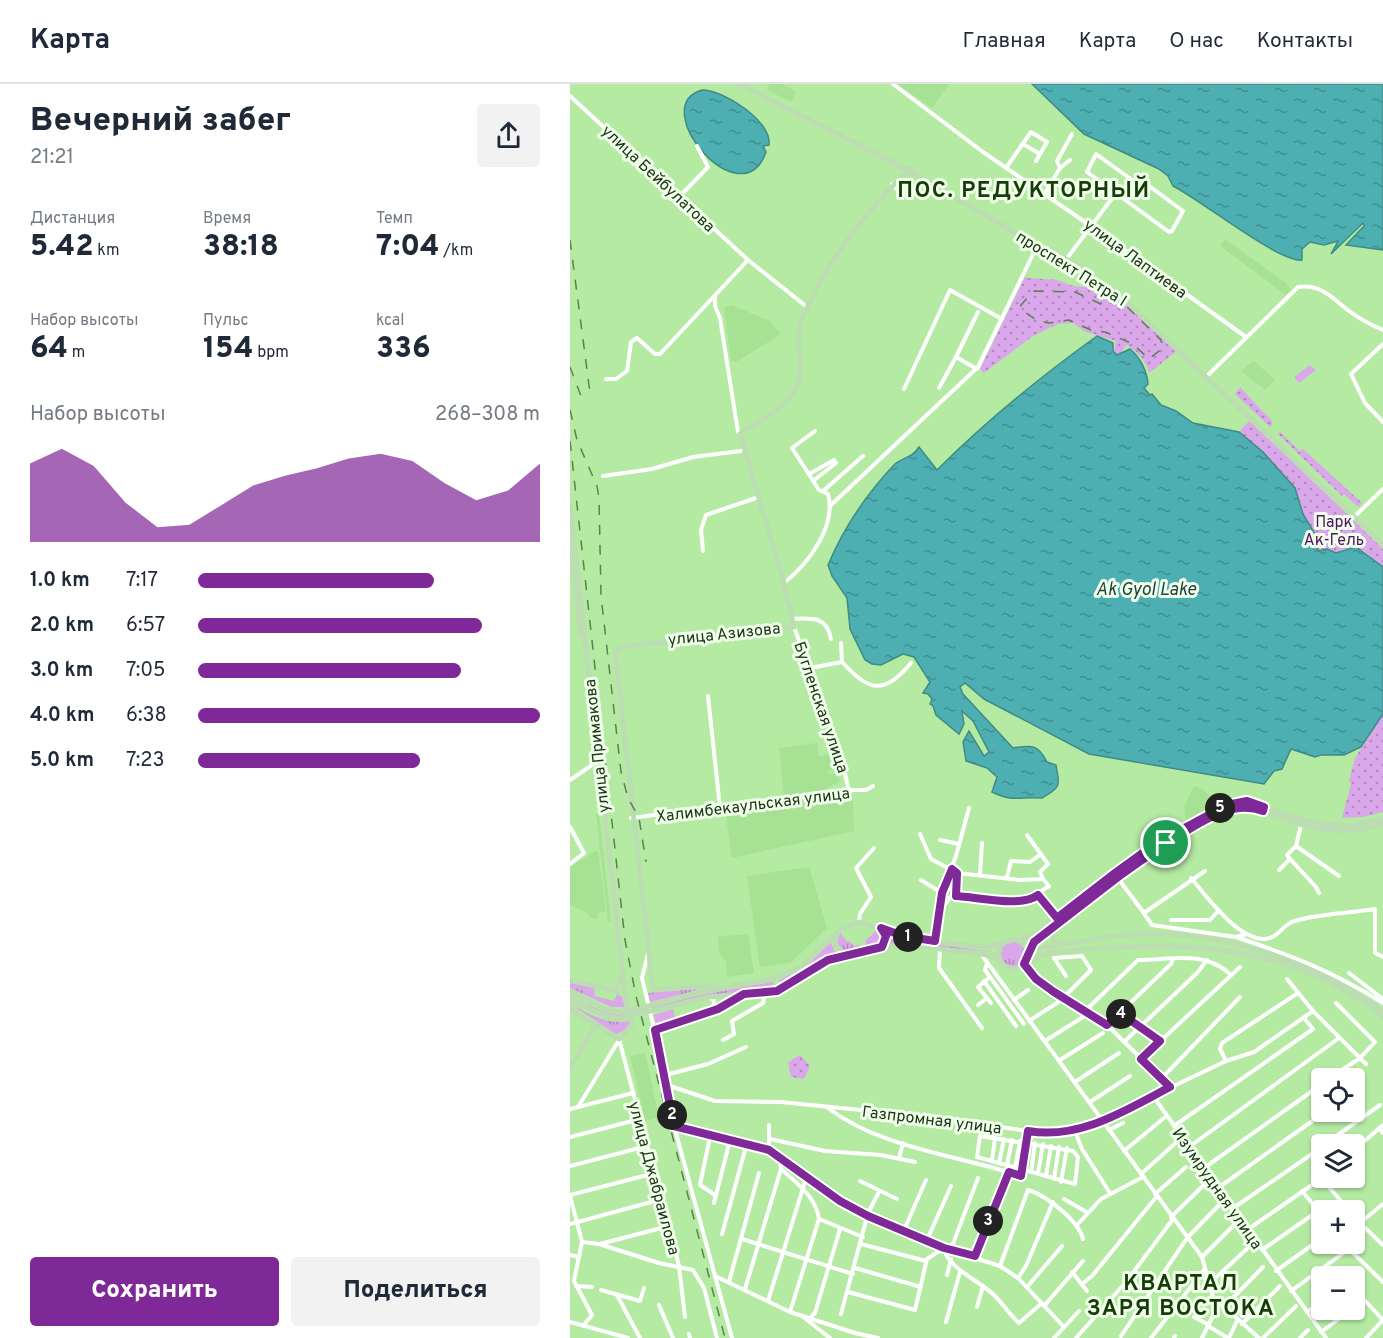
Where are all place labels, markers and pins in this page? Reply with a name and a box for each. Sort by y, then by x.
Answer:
pin: 5 [1205,793,1235,823]
pin [1140,817,1191,868]
pin: 1 [893,922,923,952]
pin: 4 [1106,999,1136,1029]
pin: 2 [657,1100,687,1130]
pin: 3 [973,1206,1003,1236]

